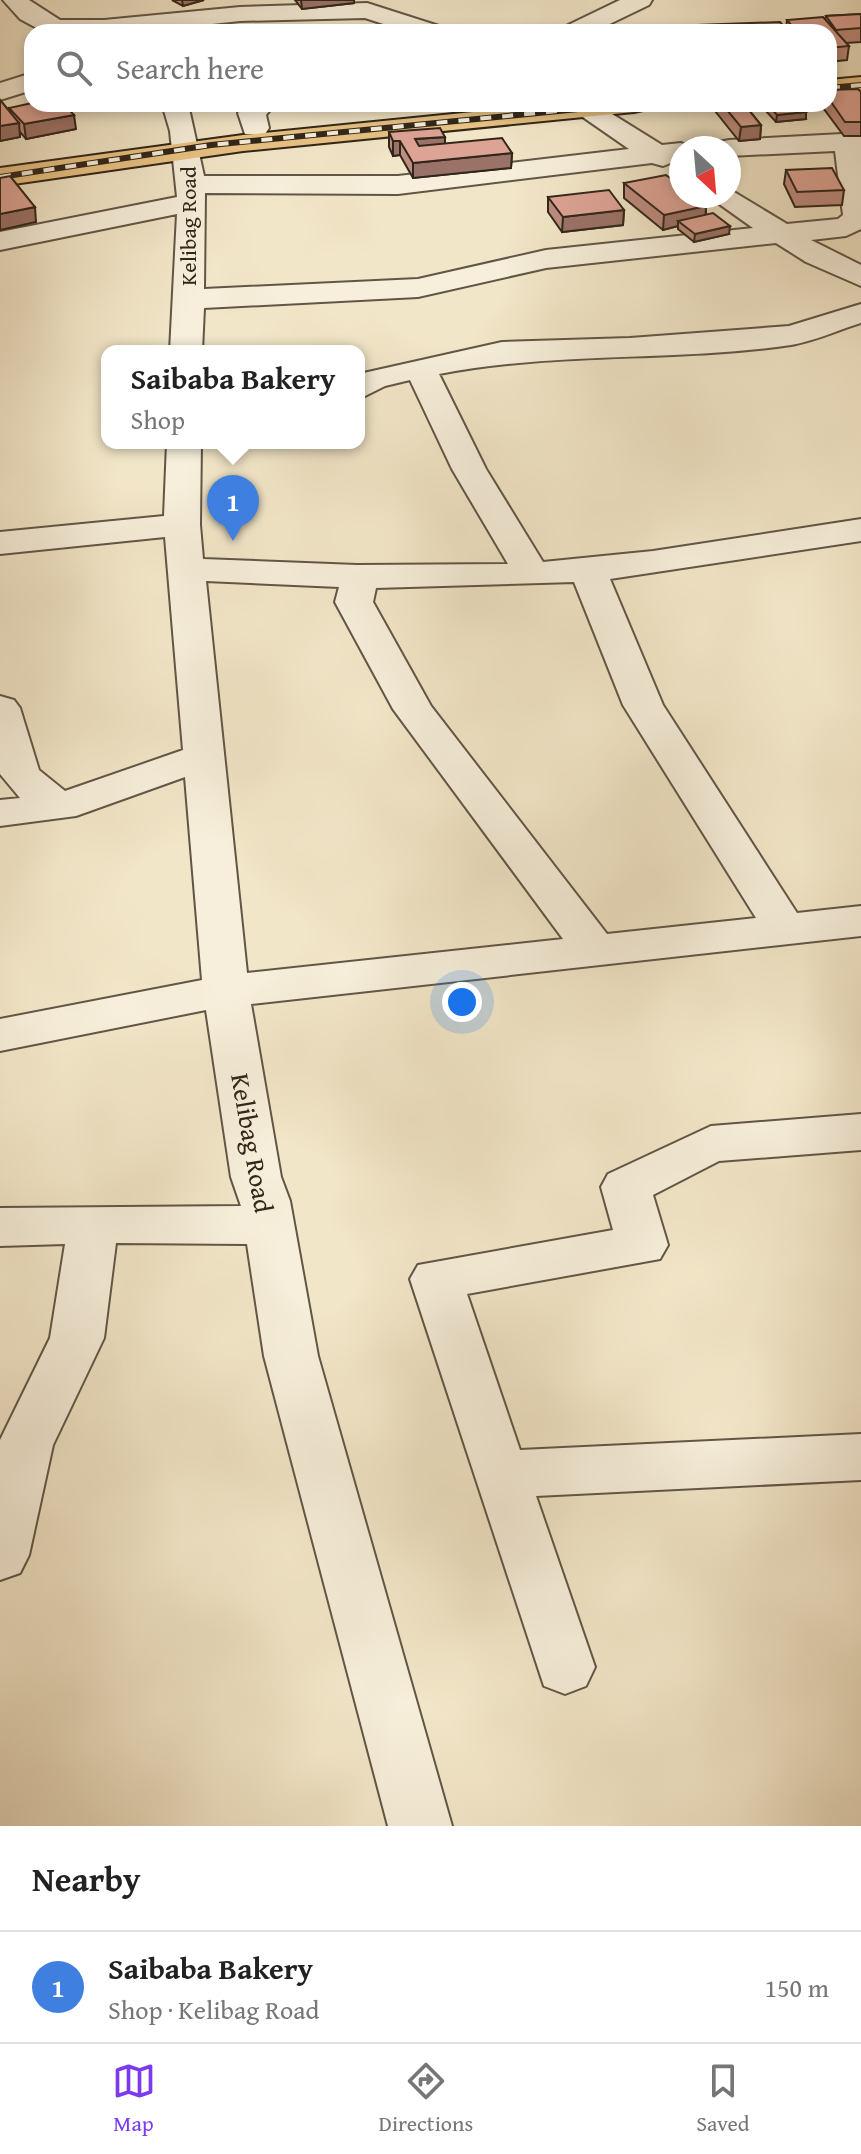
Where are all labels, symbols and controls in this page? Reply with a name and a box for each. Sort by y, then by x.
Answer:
search box [24,24,837,112]
icon: search [52,46,96,90]
text: Search here [116,46,264,90]
north arrow [669,136,741,208]
street label: Kelibag Road [172,166,204,286]
popup [101,345,365,449]
text: Saibaba Bakery [131,356,335,400]
text: Shop [131,400,185,439]
pin: 1 [207,475,259,541]
your location [442,982,482,1022]
street label: Kelibag Road [221,1070,284,1216]
text: Nearby [32,1854,141,1903]
text: Saibaba Bakery [108,1946,313,1990]
text: 1 [51,1968,65,2007]
text: 150 m [764,1968,829,2007]
text: Shop · Kelibag Road [108,1990,319,2029]
tab: Map [112,2059,156,2139]
tab: Directions [379,2059,473,2139]
tab: Saved [696,2059,749,2139]

